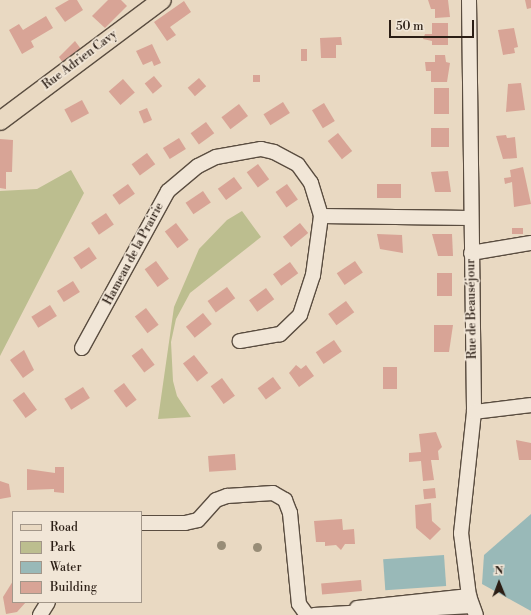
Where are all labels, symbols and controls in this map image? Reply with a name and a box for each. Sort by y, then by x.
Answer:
scale bar [391,12,476,38]
text: 50 m [396,19,424,34]
street label: Rue Adrien Cavy [40,27,120,93]
street label: Hameau de la Prairie [101,200,167,308]
street label: Rue de Beauséjour [464,259,480,359]
legend [12,511,142,603]
text: Road [50,520,78,535]
text: Park [50,540,75,555]
text: Water [50,560,82,575]
north arrow [479,563,519,603]
text: N [494,564,503,578]
text: Building [50,580,97,595]

